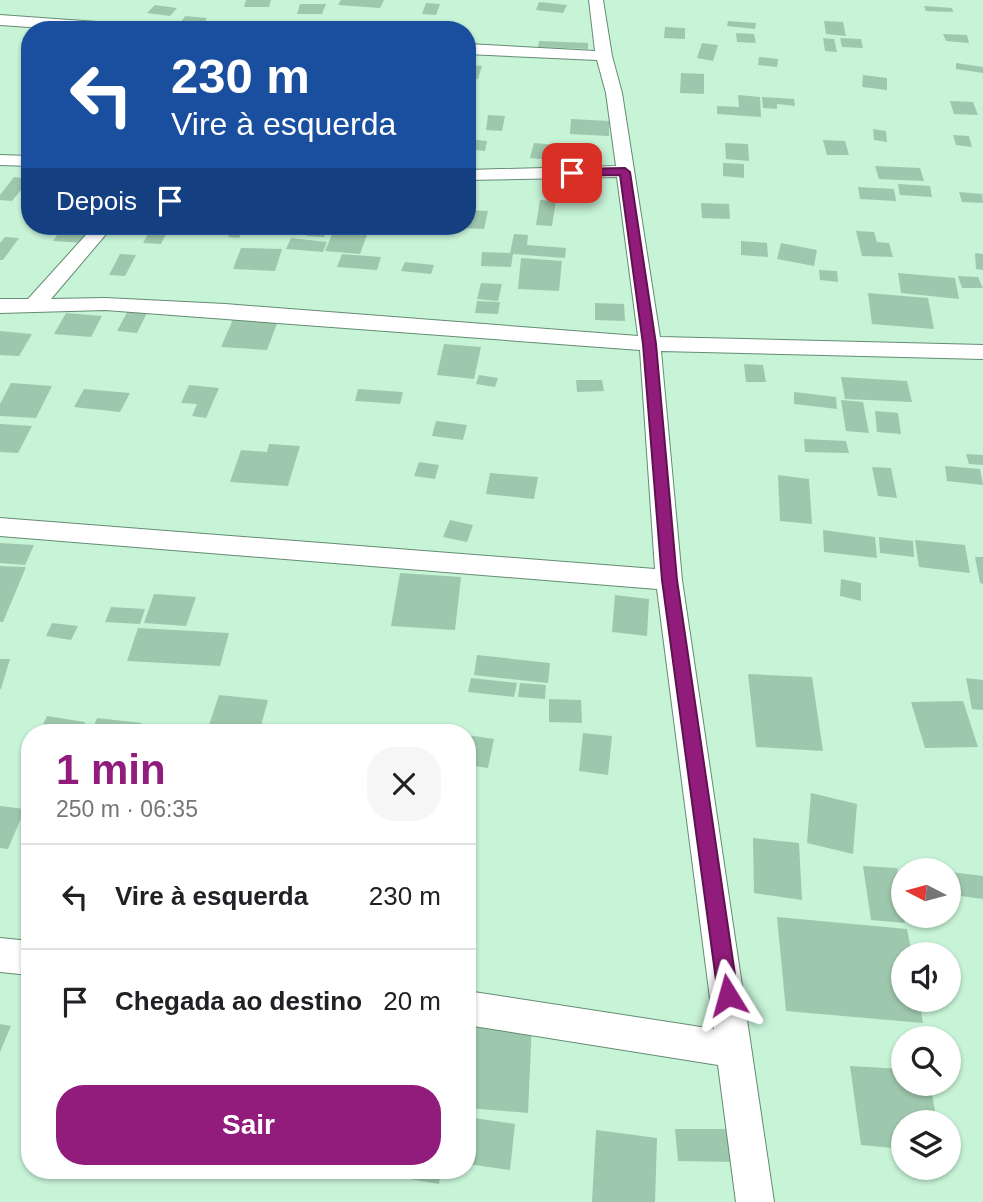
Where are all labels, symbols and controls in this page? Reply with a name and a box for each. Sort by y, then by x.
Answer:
icon: left [56,49,147,140]
text: 230 m [171,49,310,103]
text: Vire à esquerda [171,106,396,142]
pin [542,143,602,203]
icon: arrive [553,154,591,192]
icon: arrive [151,182,189,220]
text: Depois [56,186,137,216]
text: 1 min [56,746,166,793]
button: close [367,747,441,821]
text: 250 m · 06:35 [56,796,198,822]
north arrow [891,858,961,928]
map controls [891,858,961,1180]
icon: left [56,878,94,916]
text: Vire à esquerda [115,881,308,911]
text: 230 m [369,881,441,911]
button: sound [891,942,961,1012]
position arrow [691,958,765,1032]
icon: arrive [56,983,94,1021]
text: Chegada ao destino [115,986,362,1016]
text: 20 m [383,986,441,1016]
button: search [891,1026,961,1096]
button: Sair [56,1085,441,1165]
button: layers [891,1110,961,1180]

